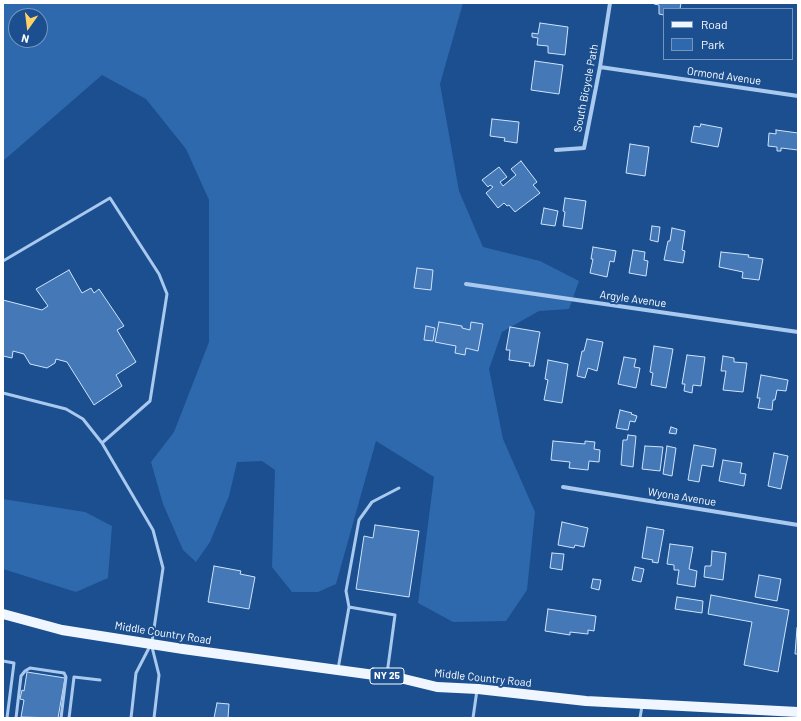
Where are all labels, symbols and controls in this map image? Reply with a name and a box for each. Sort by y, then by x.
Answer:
north arrow [8,8,48,48]
legend [663,8,793,60]
text: Road [701,17,728,31]
text: N [20,32,30,46]
text: Park [701,37,725,51]
street label: South Bicycle Path [571,43,601,133]
street label: Ormond Avenue [686,64,762,88]
street label: Argyle Avenue [599,288,667,310]
street label: Wyona Avenue [647,485,717,509]
street label: Middle Country Road [114,619,212,647]
street label: Middle Country Road [434,666,532,690]
road number: NY 25 [370,668,404,684]

